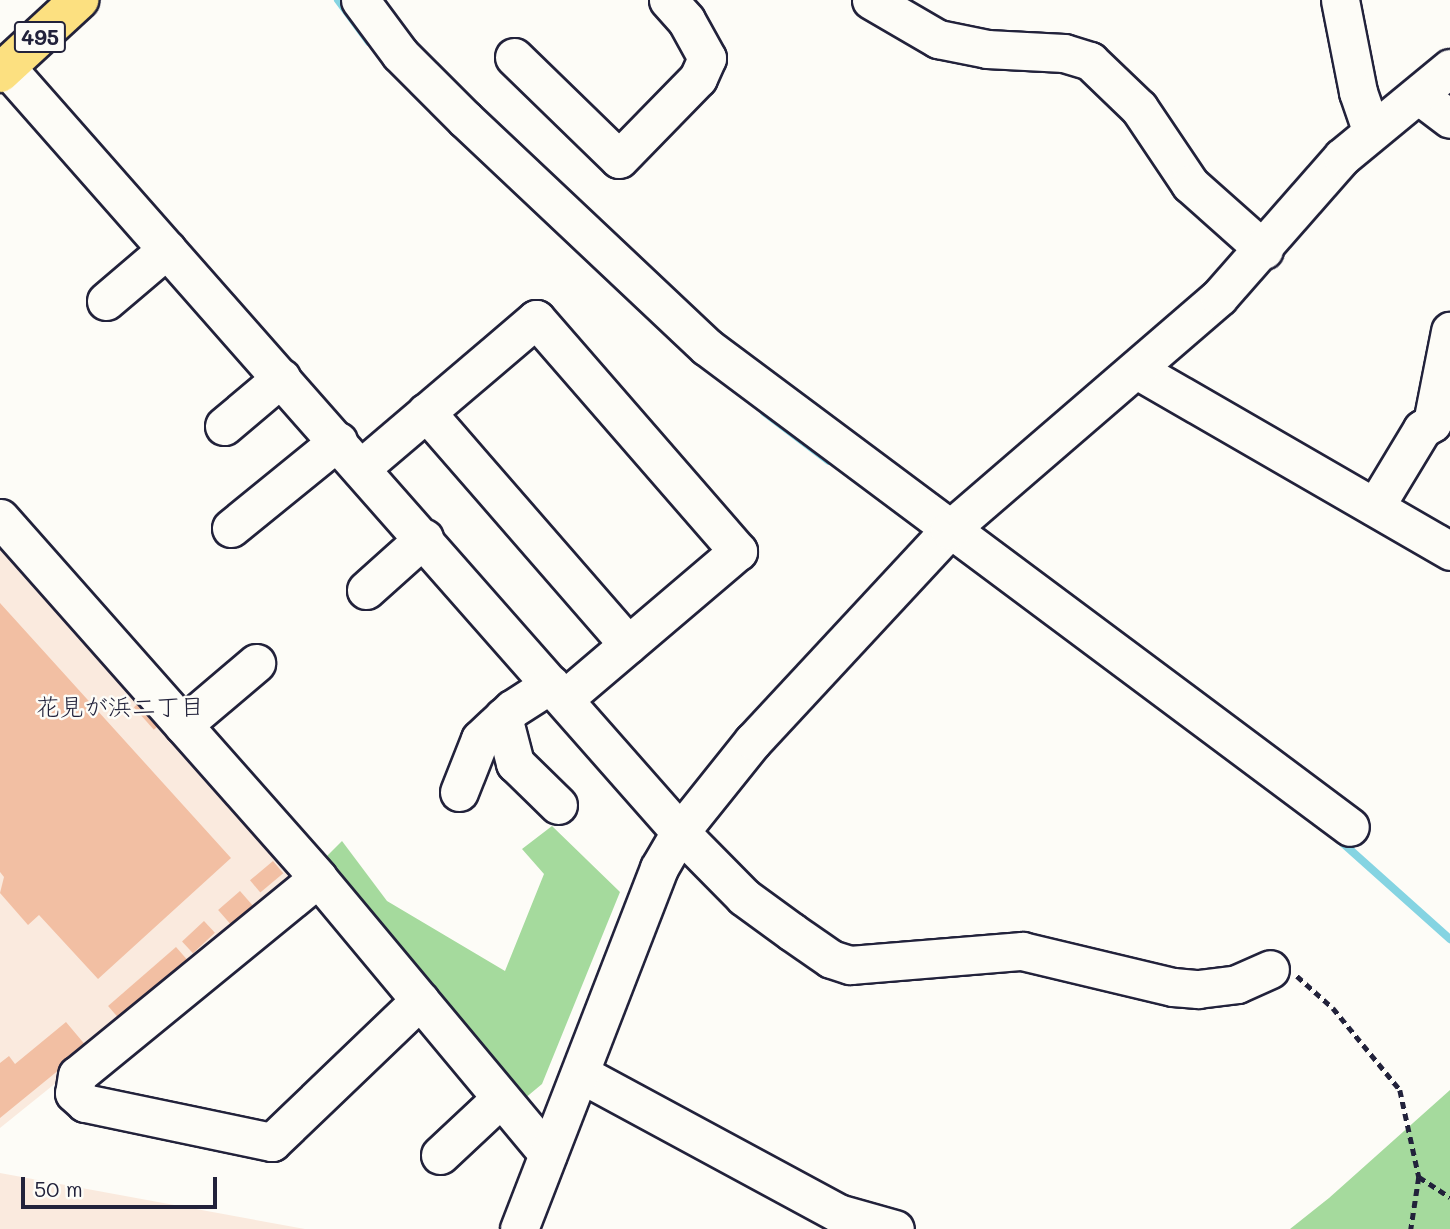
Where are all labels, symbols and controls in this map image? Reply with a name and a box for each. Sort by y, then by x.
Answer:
road number: 495 [14,20,66,54]
district label: 花見が浜二丁目 [36,692,204,720]
scale bar [24,1162,220,1206]
text: 50 m [34,1175,83,1202]

